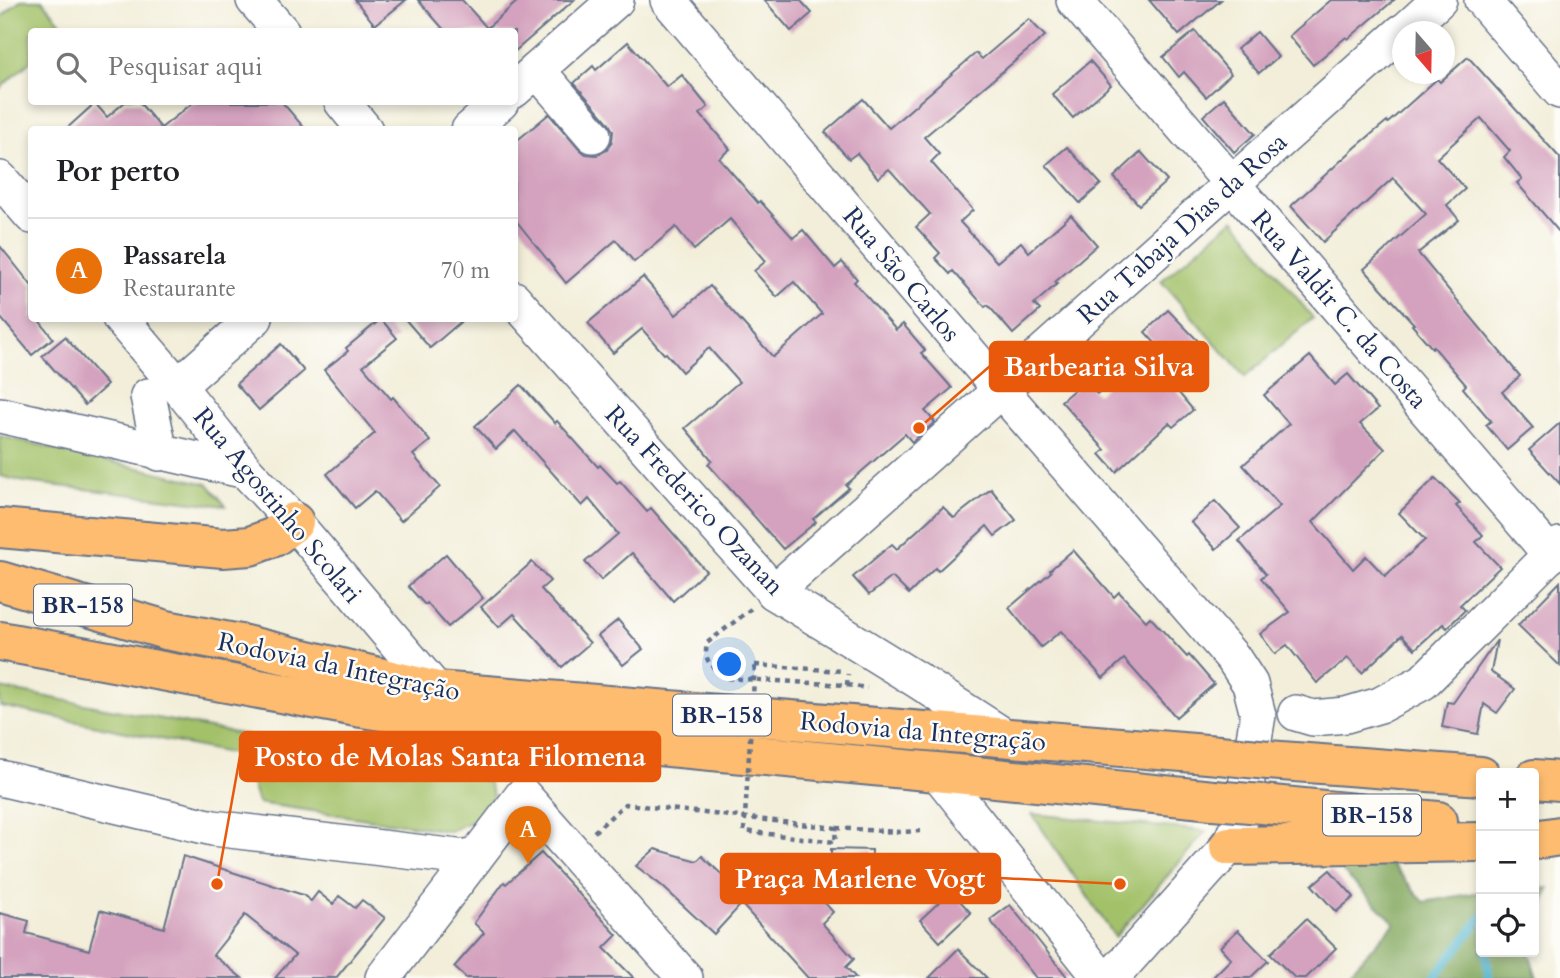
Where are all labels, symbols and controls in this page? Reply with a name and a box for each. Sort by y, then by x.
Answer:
north arrow [1392,21,1455,84]
search box [28,28,518,105]
icon: search [52,48,90,86]
text: Pesquisar aqui [108,49,263,84]
street label: Rua Tabaja Dias da Rosa [1070,125,1295,332]
text: Por perto [56,151,180,192]
street label: Rua São Carlos [835,200,968,349]
street label: Rua Valdir C. da Costa [1244,202,1436,416]
text: Passarela [123,238,226,273]
text: A [70,255,88,286]
text: 70 m [441,255,490,286]
text: Restaurante [123,273,236,304]
callout: Barbearia Silva [990,342,1208,391]
text: Barbearia Silva [1004,348,1194,386]
street label: Rua Frederico Ozanan [597,398,792,603]
street label: Rua Agostinho Scolari [185,400,370,611]
road number: BR-158 [34,584,132,626]
street label: Rodovia da Integração [215,624,463,709]
your location [712,647,746,681]
road number: BR-158 [673,694,771,736]
street label: Rodovia da Integração [798,703,1047,760]
callout: Posto de Molas Santa Filomena [240,732,660,781]
text: Posto de Molas Santa Filomena [254,738,646,776]
map controls [1476,768,1539,957]
button: + [1476,768,1539,831]
road number: BR-158 [1323,794,1421,836]
pin: A [505,806,551,864]
button: − [1476,831,1539,894]
callout: Praça Marlene Vogt [721,854,1000,903]
text: Praça Marlene Vogt [735,860,985,898]
button: locate [1476,894,1539,957]

